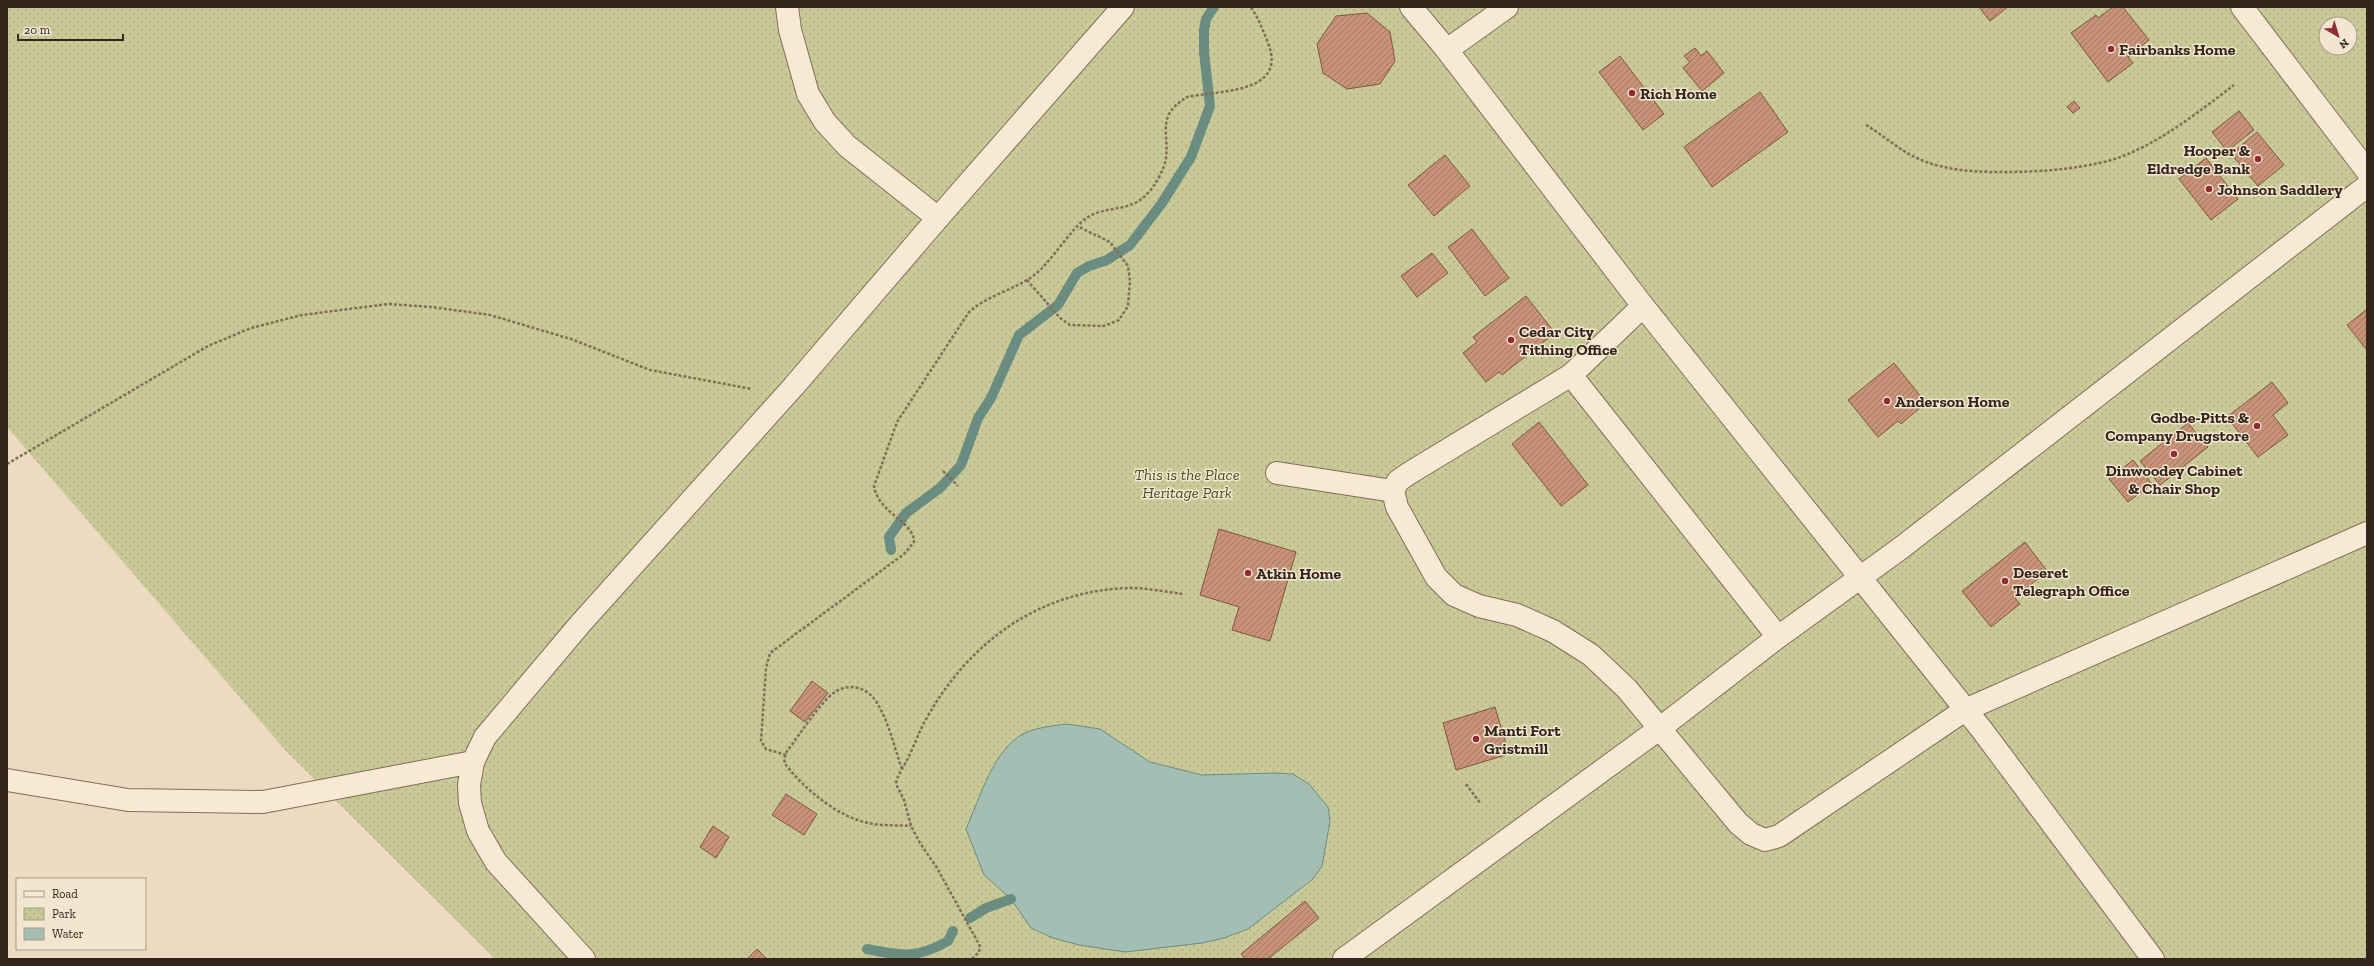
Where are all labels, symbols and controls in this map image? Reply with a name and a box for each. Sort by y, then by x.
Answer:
scale bar [18,16,123,42]
north arrow [2318,16,2358,56]
text: 20 m [24,23,51,37]
text: N [2336,36,2351,52]
place label: Fairbanks Home [2119,40,2236,59]
marker: Fairbanks Home [2106,44,2116,54]
place label: Rich Home [1640,84,1717,103]
marker: Rich Home [1627,88,1637,98]
place label: Hooper & Eldredge Bank [2147,141,2250,178]
marker: Hooper & Eldredge Bank [2253,154,2263,164]
place label: Johnson Saddlery [2217,180,2343,199]
marker: Johnson Saddlery [2204,184,2214,194]
place label: Cedar City Tithing Office [1519,322,1618,359]
marker: Cedar City Tithing Office [1506,335,1516,345]
place label: Anderson Home [1895,392,2010,411]
marker: Anderson Home [1882,396,1892,406]
place label: Godbe-Pitts & Company Drugstore [2105,408,2249,445]
marker: Godbe-Pitts & Company Drugstore [2252,421,2262,431]
marker: Dinwoodey Cabinet & Chair Shop [2169,449,2179,459]
place label: Dinwoodey Cabinet & Chair Shop [2105,461,2243,498]
park label: This is the Place Heritage Park [1134,465,1240,502]
place label: Deseret Telegraph Office [2013,563,2130,600]
place label: Atkin Home [1256,564,1342,583]
marker: Atkin Home [1243,568,1253,578]
marker: Deseret Telegraph Office [2000,576,2010,586]
place label: Manti Fort Gristmill [1484,721,1561,758]
marker: Manti Fort Gristmill [1471,734,1481,744]
legend [16,878,146,950]
text: Road [52,887,78,901]
text: Park [52,907,77,921]
text: Water [52,927,84,941]

